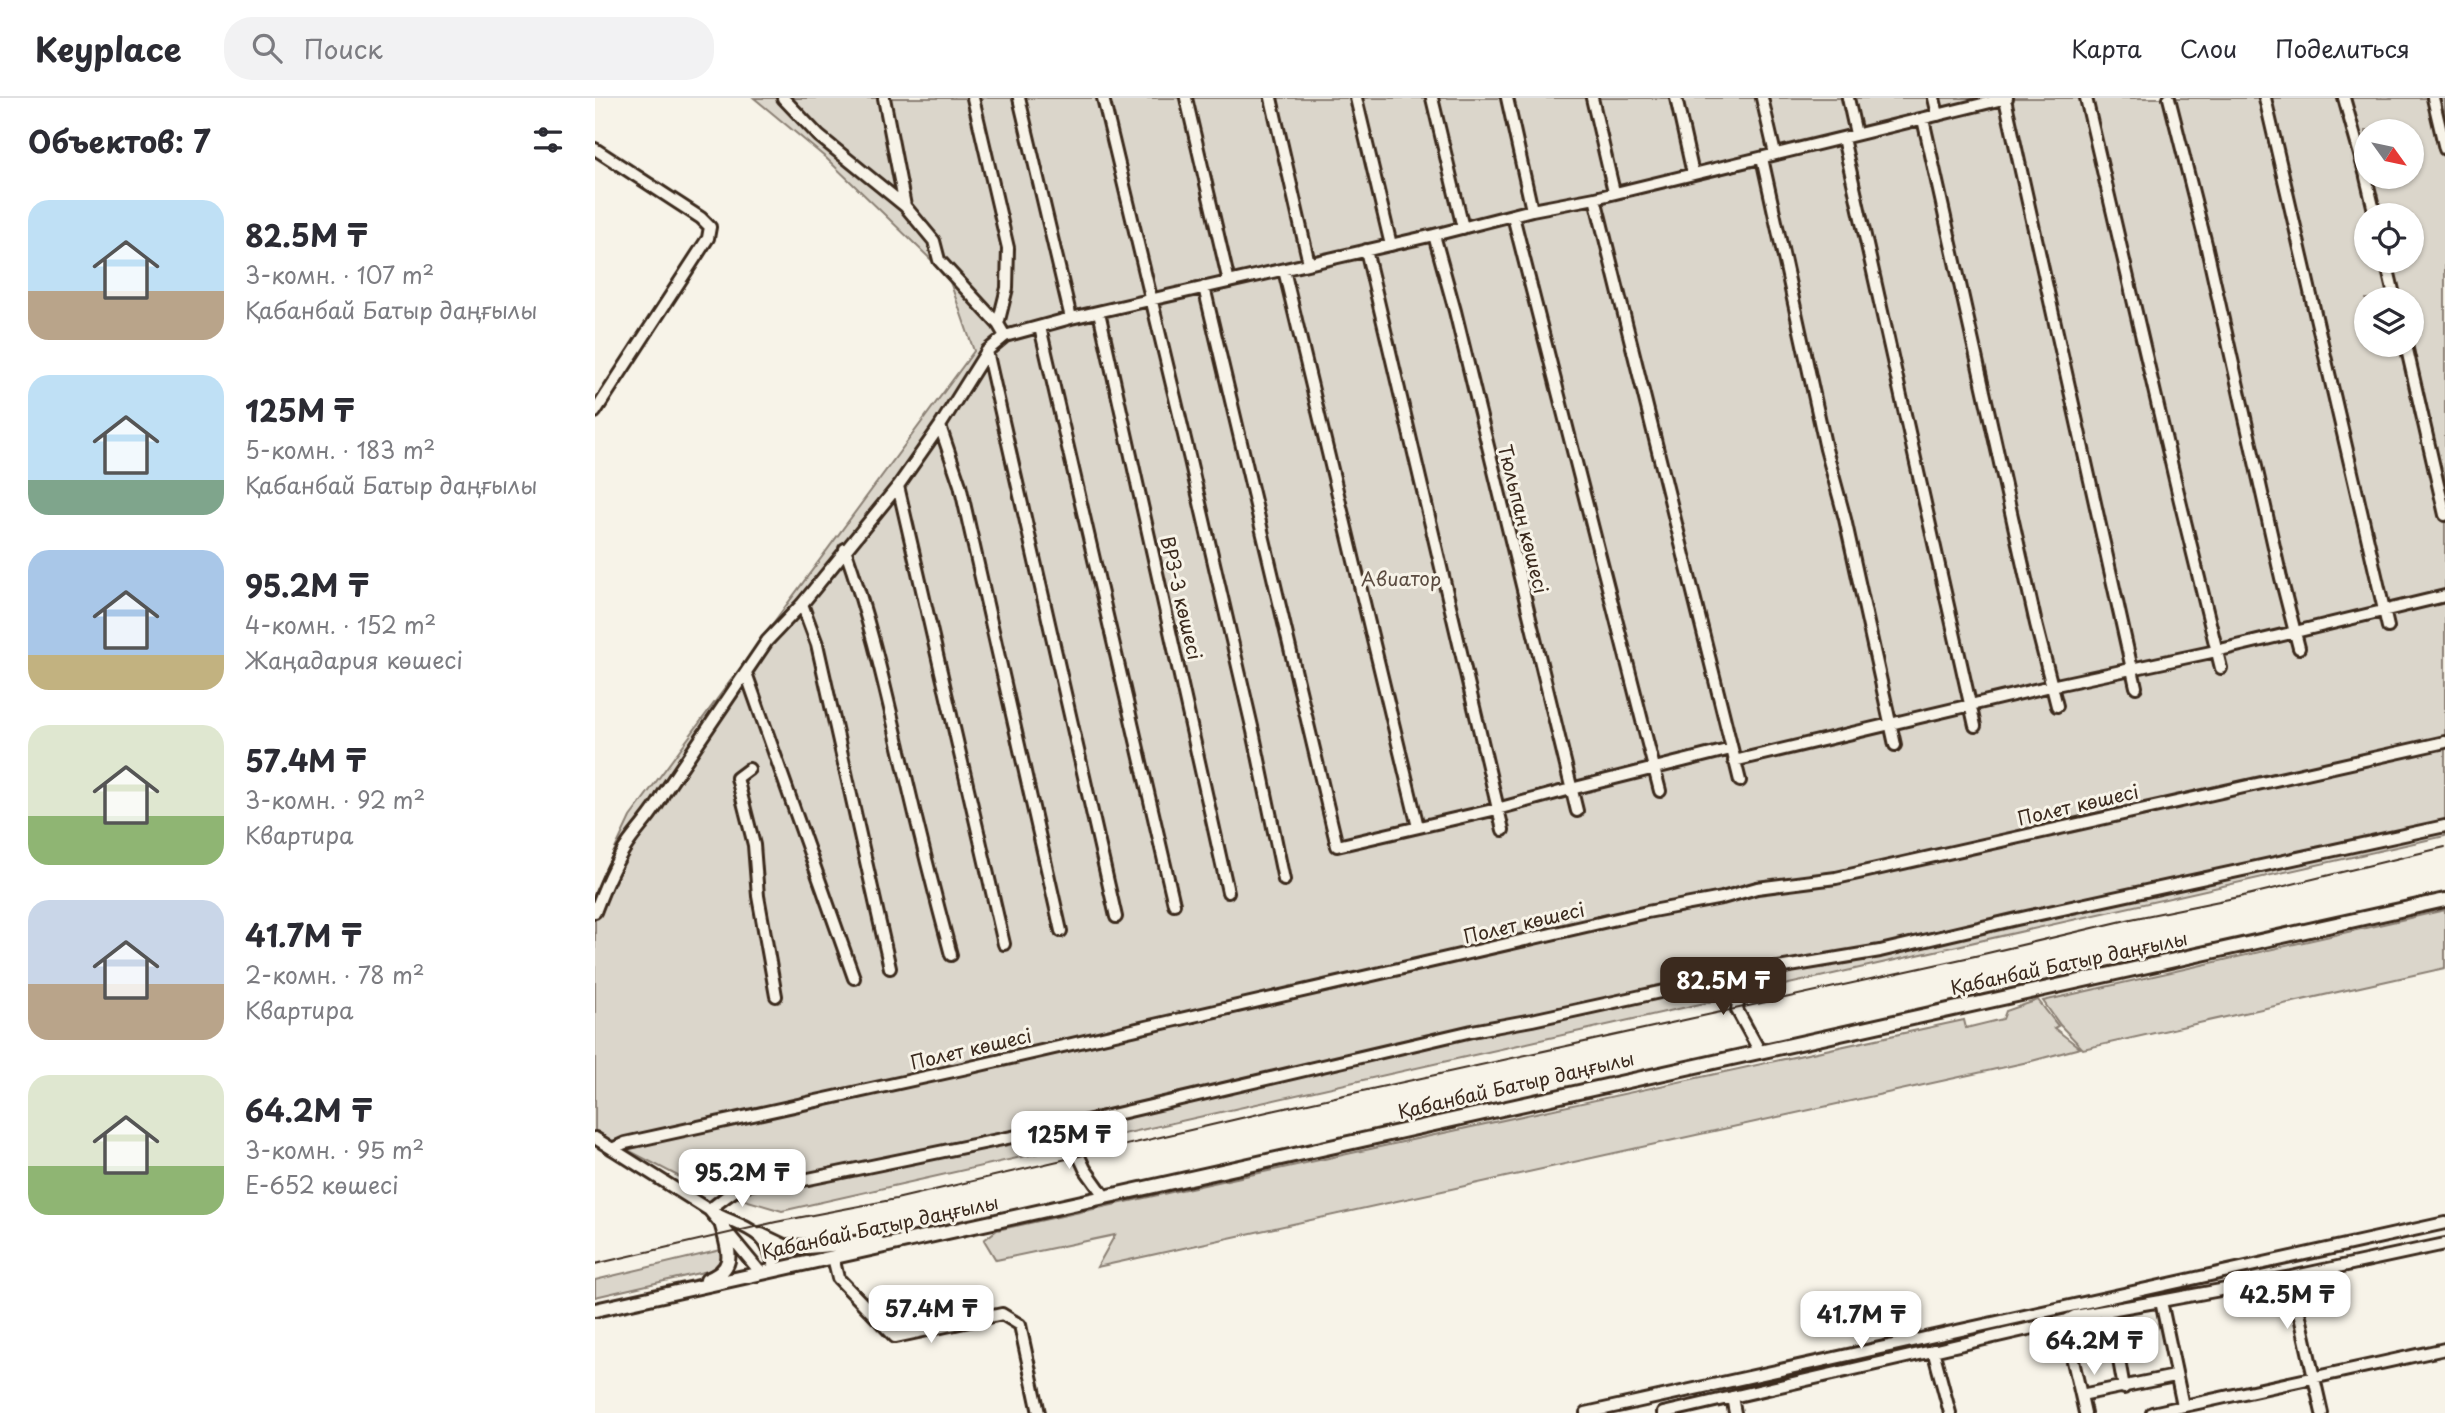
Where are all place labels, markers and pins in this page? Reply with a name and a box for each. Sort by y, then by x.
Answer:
pin: 82.5M ₸ [1658,958,1788,1017]
pin: 125M ₸ [1012,1112,1126,1171]
pin: 95.2M ₸ [677,1150,807,1209]
pin: 42.5M ₸ [2222,1272,2352,1331]
pin: 57.4M ₸ [866,1286,996,1345]
pin: 41.7M ₸ [1796,1292,1926,1351]
pin: 64.2M ₸ [2029,1318,2159,1377]

